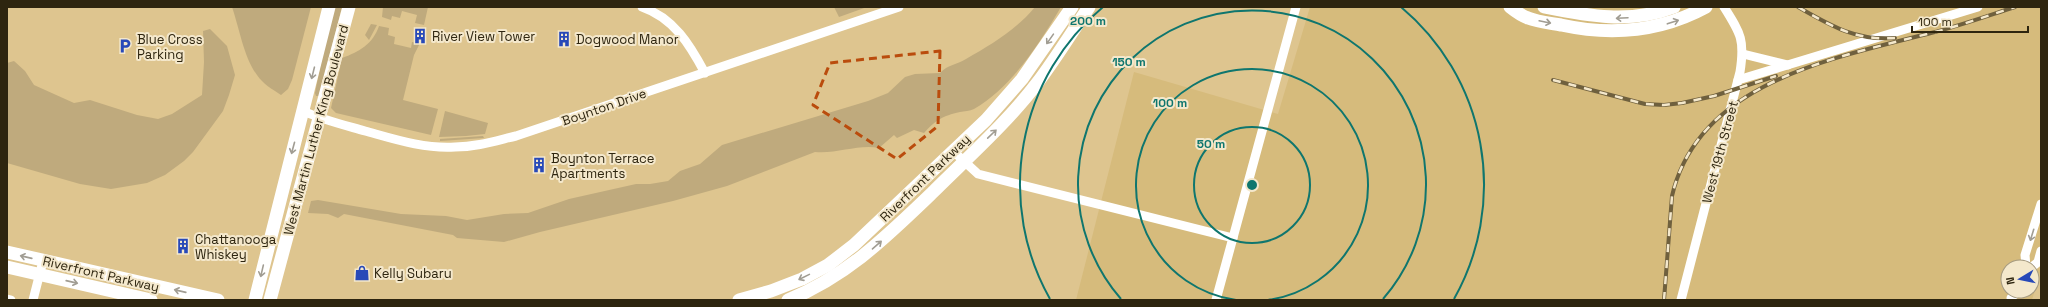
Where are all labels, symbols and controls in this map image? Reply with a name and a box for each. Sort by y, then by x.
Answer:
scale bar [1912,8,2028,34]
text: 200 m [1070,13,1106,29]
one-way arrow [1616,14,1629,21]
text: 100 m [1918,14,1952,30]
one-way arrow [1538,18,1551,26]
one-way arrow [1666,18,1679,25]
street label: West Martin Luther King Boulevard [280,23,352,237]
building icon: River View Tower [411,27,429,45]
place label: River View Tower [432,28,535,45]
building icon: Dogwood Manor [555,30,573,48]
place label: Blue Cross Parking [137,31,203,63]
place label: Dogwood Manor [576,31,679,48]
one-way arrow [1046,34,1054,45]
parking icon: Blue Cross Parking [116,37,134,55]
text: 150 m [1112,54,1146,70]
one-way arrow [308,67,316,80]
street label: Boynton Drive [559,85,649,129]
text: 100 m [1153,95,1187,111]
street label: West 19th Street [1698,99,1742,205]
one-way arrow [987,129,997,138]
street label: Riverfront Parkway [876,131,974,225]
text: 50 m [1197,136,1225,152]
one-way arrow [289,142,297,155]
place label: Boynton Terrace Apartments [551,150,655,182]
building icon: Boynton Terrace Apartments [530,156,548,174]
centre of rings [1245,178,1259,192]
one-way arrow [2028,229,2035,242]
place label: Chattanooga Whiskey [195,231,277,263]
building icon: Chattanooga Whiskey [174,237,192,255]
one-way arrow [872,241,882,250]
one-way arrow [20,252,33,260]
street label: Riverfront Parkway [41,252,161,296]
north arrow [2000,259,2040,299]
one-way arrow [258,264,265,277]
shop icon: Kelly Subaru [353,264,371,282]
place label: Kelly Subaru [374,265,452,282]
one-way arrow [798,274,810,281]
text: N [2003,276,2018,286]
one-way arrow [66,279,79,287]
one-way arrow [174,287,187,295]

